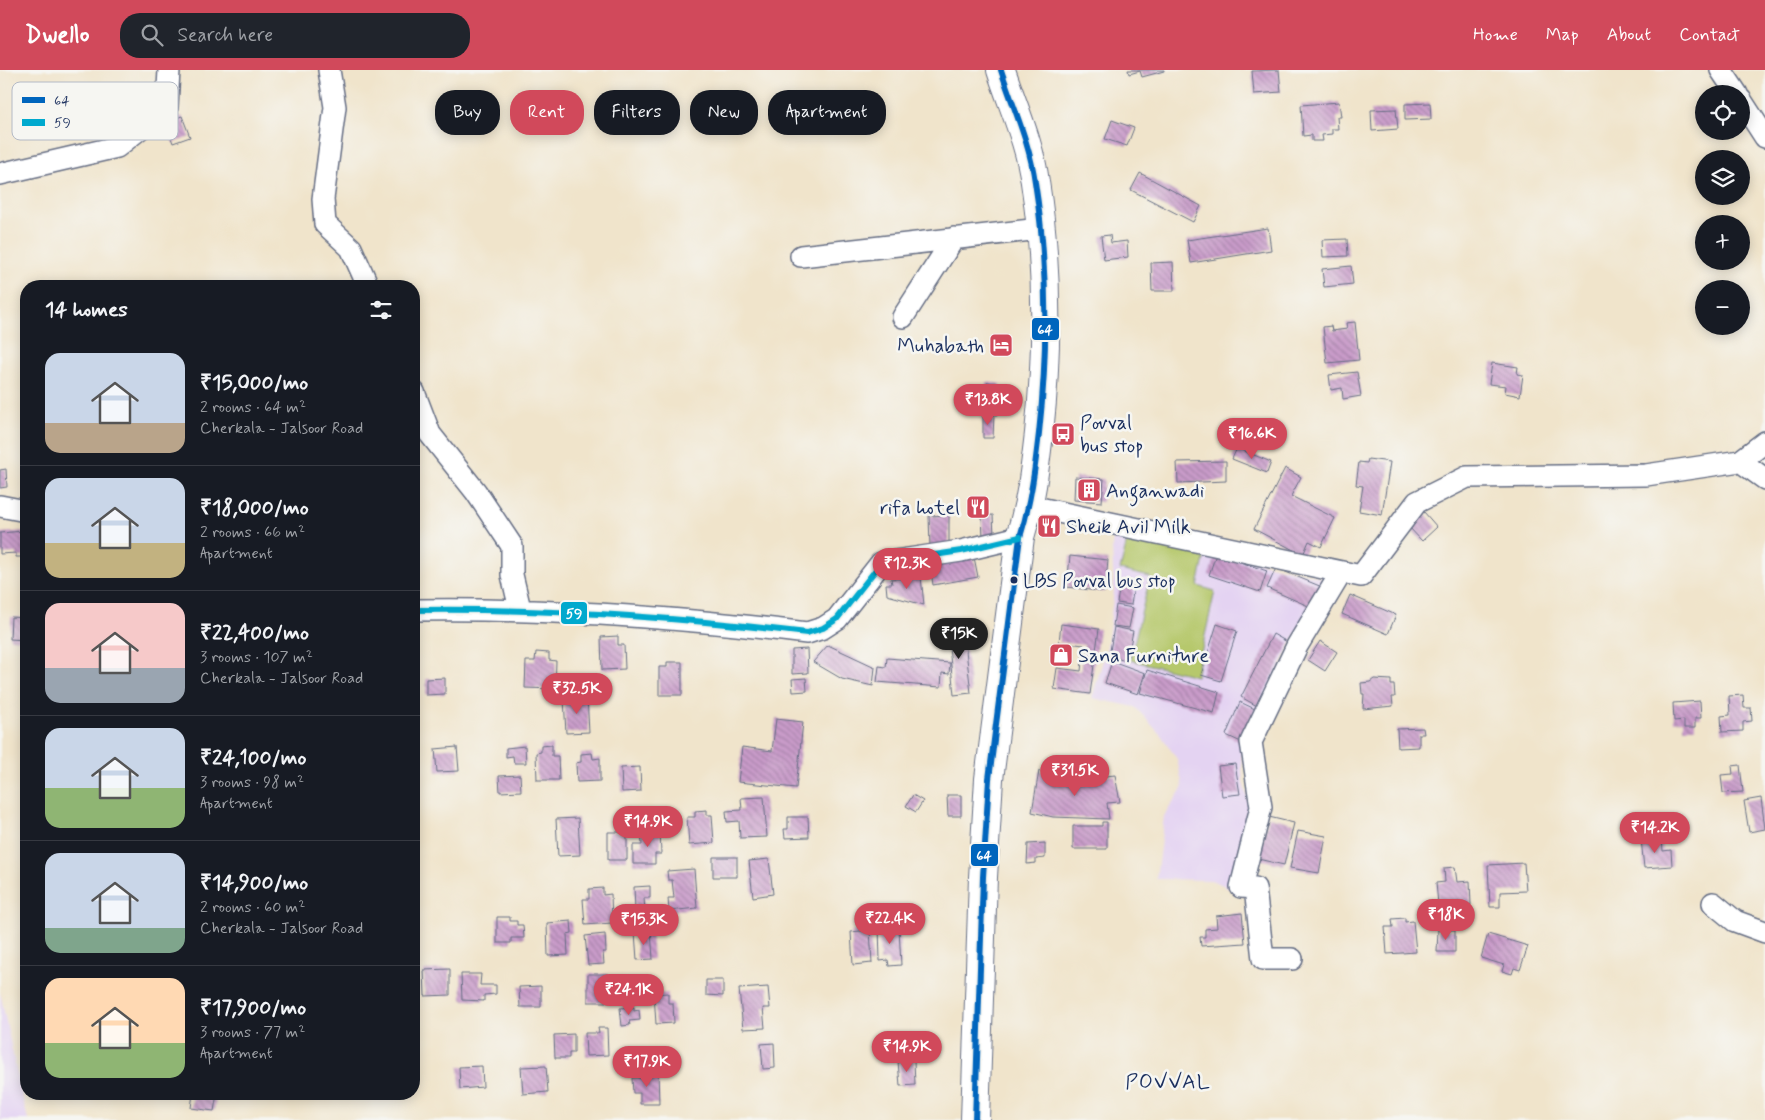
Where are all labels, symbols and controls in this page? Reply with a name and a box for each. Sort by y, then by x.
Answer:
search box [120,13,470,58]
text: Dwello [25,20,90,51]
icon: search [138,21,166,49]
text: Search here [178,23,273,48]
text: Home [1473,23,1518,47]
text: Map [1546,23,1579,47]
text: About [1607,23,1651,47]
text: Contact [1679,23,1740,47]
legend [12,82,178,140]
map controls [1695,85,1750,335]
button: locate [1695,85,1750,140]
chip: Buy [435,90,500,135]
chip: Rent [510,90,584,135]
chip: Filters [594,90,680,135]
chip: New [690,90,758,135]
chip: Apartment [768,90,886,135]
text: 64 [54,92,70,110]
text: 59 [54,114,71,132]
button: layers [1695,150,1750,205]
button: + [1695,215,1750,270]
button: − [1695,280,1750,335]
text: 14 homes [45,296,128,324]
icon: filters [367,296,395,324]
line badge: 64 [1031,317,1060,341]
text: 64 [1037,321,1053,339]
hotel icon: Muhabath [988,332,1014,358]
place label: Muhabath [897,333,984,360]
text: ₹15,000/mo [200,369,308,397]
icon: home [85,373,145,433]
pin: ₹13.8K [947,384,1029,426]
text: ₹13.8K [965,389,1011,410]
text: 2 rooms · 64 m² [200,397,306,418]
place label: Povval bus stop [1080,410,1143,460]
text: Cherkala - Jalsoor Road [200,418,363,439]
pin: ₹16.6K [1211,418,1293,460]
bus stop icon: Povval bus stop [1050,421,1076,447]
text: ₹16.6K [1228,423,1276,444]
building icon: Anganwadi [1076,477,1102,503]
place label: Anganwadi [1106,478,1204,507]
text: ₹18,000/mo [200,494,309,522]
restaurant icon: rifa hotel [965,494,991,520]
place label: rifa hotel [880,495,960,522]
icon: home [85,498,145,558]
restaurant icon: Sheik Avil Milk [1036,513,1062,539]
place label: Sheik Avil Milk [1066,514,1191,541]
text: 2 rooms · 66 m² [200,522,305,543]
text: Apartment [200,543,273,564]
pin: ₹12.3K [866,548,948,590]
text: ₹12.3K [884,553,930,574]
place label: LBS Povval bus stop [1023,569,1176,594]
marker: LBS Povval bus stop [1009,575,1019,585]
line badge: 59 [560,601,588,625]
text: 59 [566,605,582,623]
pin: ₹15K [929,618,989,660]
text: ₹22,400/mo [200,619,309,647]
icon: home [85,623,145,683]
text: ₹15K [941,623,977,644]
shop icon: Sana Furniture [1048,642,1074,668]
place label: Sana Furniture [1078,643,1209,670]
text: 3 rooms · 107 m² [200,647,313,668]
text: Cherkala - Jalsoor Road [200,668,363,689]
pin: ₹32.5K [536,672,618,715]
text: ₹32.5K [552,678,602,699]
text: ₹24,100/mo [200,744,306,772]
icon: home [85,748,145,808]
pin: ₹31.5K [1034,754,1116,797]
text: ₹31.5K [1051,760,1099,781]
text: 3 rooms · 98 m² [200,772,304,793]
text: Apartment [200,793,273,814]
pin: ₹14.9K [607,806,689,848]
text: ₹14.9K [624,811,672,832]
pin: ₹14.2K [1614,812,1696,854]
text: ₹14.2K [1631,817,1679,838]
line badge: 64 [970,843,999,867]
text: 64 [976,847,992,865]
text: ₹14,900/mo [200,869,308,897]
icon: home [85,873,145,933]
text: 2 rooms · 60 m² [200,897,305,918]
pin: ₹18K [1416,898,1476,941]
pin: ₹22.4K [849,902,931,945]
pin: ₹15.3K [603,904,685,946]
text: ₹18K [1428,904,1464,925]
text: ₹22.4K [865,908,915,929]
text: ₹15.3K [621,909,667,930]
text: Cherkala - Jalsoor Road [200,918,363,939]
pin: ₹24.1K [588,974,670,1016]
text: ₹24.1K [605,979,653,1000]
text: ₹17,900/mo [200,994,306,1022]
icon: home [85,998,145,1058]
text: 3 rooms · 77 m² [200,1022,305,1043]
pin: ₹14.9K [866,1030,948,1073]
text: ₹14.9K [883,1036,931,1057]
text: Apartment [200,1043,273,1064]
pin: ₹17.9K [606,1046,688,1088]
text: ₹17.9K [624,1051,670,1072]
district label: POVVAL [1125,1068,1211,1096]

